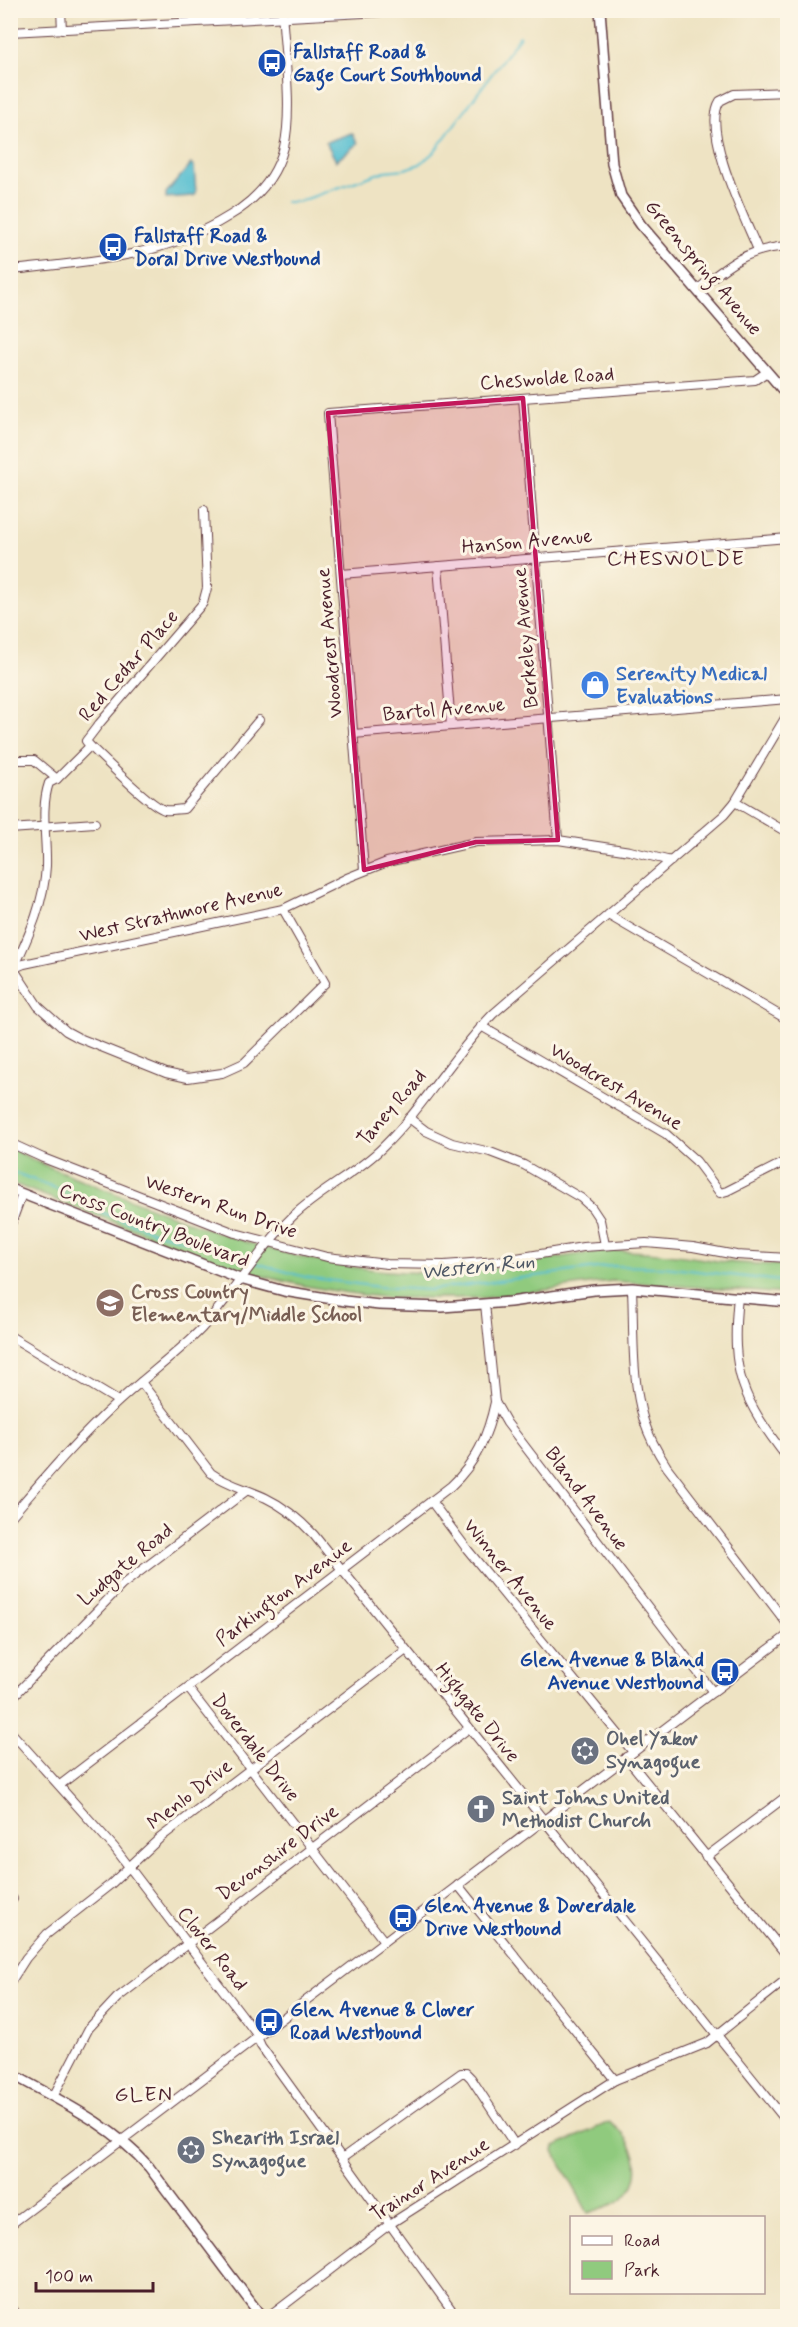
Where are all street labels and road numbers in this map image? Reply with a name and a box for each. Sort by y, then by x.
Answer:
street label: Greenspring Avenue [637,194,768,343]
street label: Cheswolde Road [479,361,615,397]
street label: Hanson Avenue [461,523,593,561]
street label: Berkeley Avenue [506,566,546,709]
street label: Woodcrest Avenue [310,567,350,719]
street label: Red Cedar Place [73,604,185,728]
street label: Bartol Avenue [382,691,506,729]
street label: West Strathmore Avenue [77,876,285,950]
street label: Woodcrest Avenue [544,1037,688,1137]
street label: Taney Road [351,1064,433,1152]
street label: Western Run Drive [141,1168,301,1246]
street label: Cross Country Boulevard [55,1177,253,1275]
street label: Bland Avenue [538,1442,634,1556]
street label: Winner Avenue [457,1513,563,1637]
street label: Ludgate Road [73,1517,180,1613]
street label: Parkington Avenue [210,1533,359,1655]
street label: Highgate Drive [427,1657,526,1770]
street label: Doverdale Drive [204,1689,306,1807]
street label: Menlo Drive [142,1753,238,1837]
street label: Devonshire Drive [212,1798,345,1908]
street label: Clover Road [171,1901,253,1997]
street label: Trainor Avenue [365,2131,495,2229]

